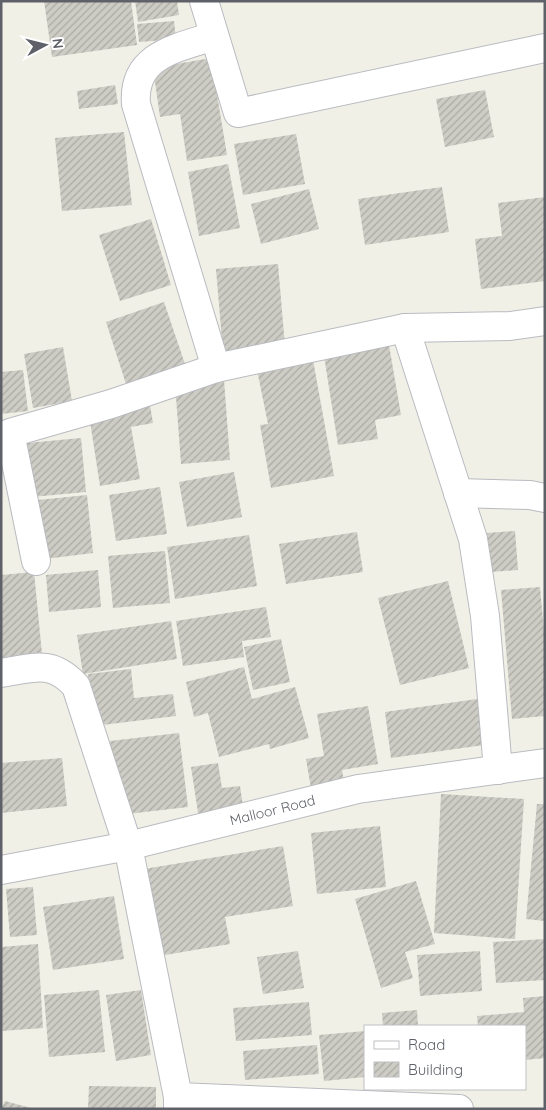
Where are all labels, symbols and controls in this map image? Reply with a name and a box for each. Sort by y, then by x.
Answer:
north arrow [20,20,70,70]
text: N [48,37,67,50]
street label: Malloor Road [228,791,317,829]
legend [364,1025,526,1090]
text: Road [408,1035,445,1054]
text: Building [408,1060,463,1079]

